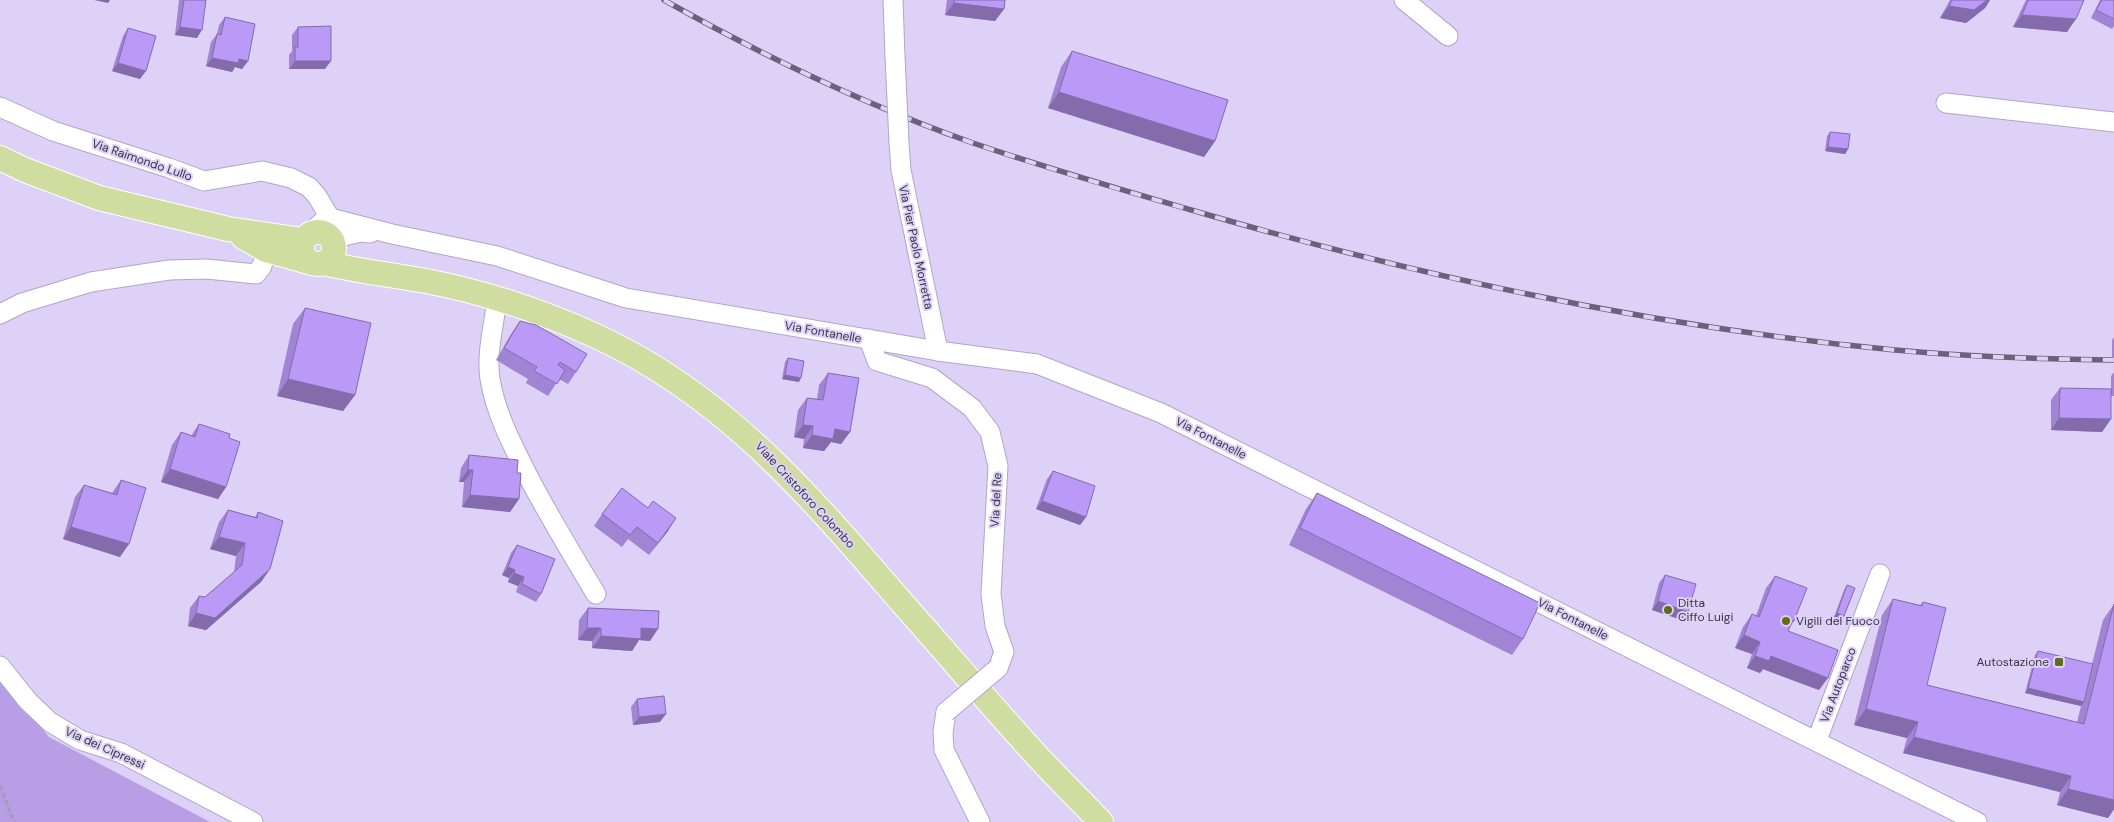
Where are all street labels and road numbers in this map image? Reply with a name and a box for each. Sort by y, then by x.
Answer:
street label: Via Raimondo Lullo [90,135,194,185]
street label: Via Pier Paolo Morretta [895,183,937,311]
street label: Via Fontanelle [783,317,863,347]
street label: Via Fontanelle [1173,413,1250,463]
street label: Viale Cristoforo Colombo [751,438,859,552]
street label: Via del Re [987,472,1005,528]
street label: Via Fontanelle [1535,594,1612,644]
street label: Via Autoparco [1816,645,1860,725]
street label: Via dei Cipressi [62,723,148,773]

